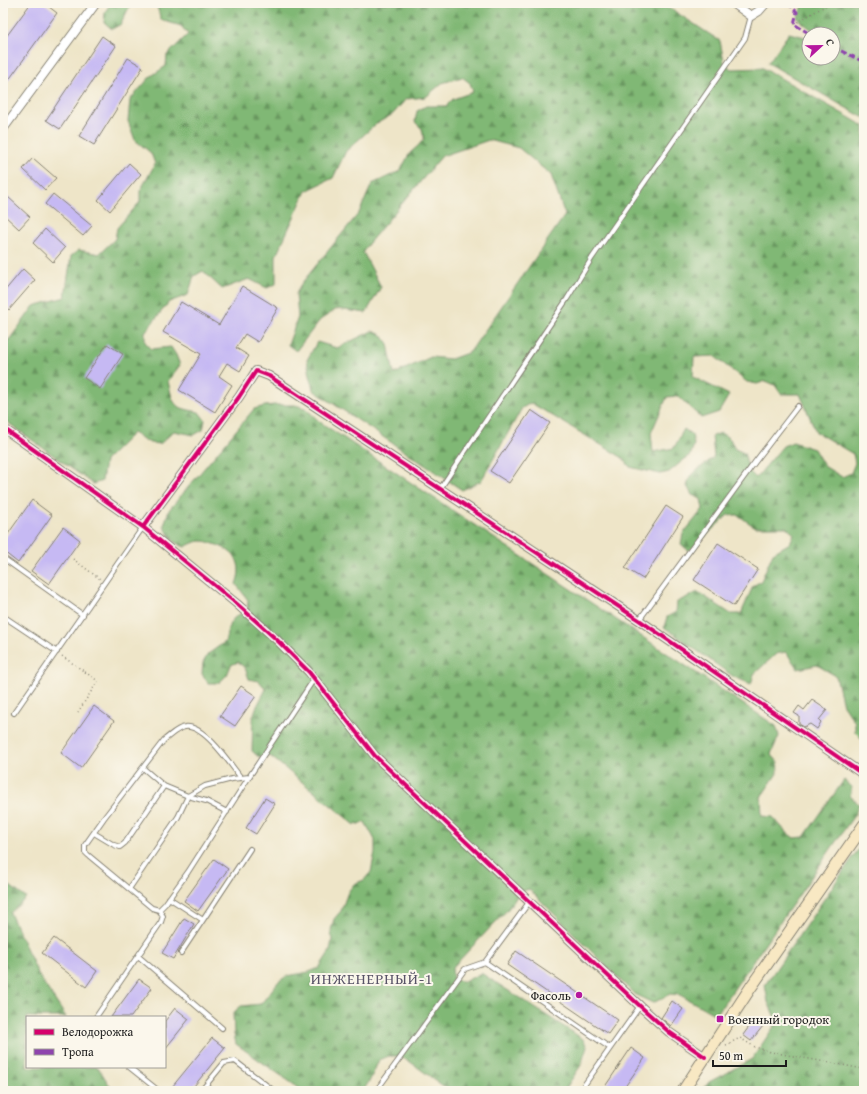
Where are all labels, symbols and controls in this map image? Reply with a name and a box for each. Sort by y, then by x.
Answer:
north arrow [801,26,841,66]
text: С [822,36,839,48]
district label: ИНЖЕНЕРНЫЙ-1 [311,968,433,989]
place label: Фасоль [531,986,571,1005]
marker: Фасоль [574,990,584,1000]
place label: Военный городок [728,1010,829,1029]
marker: Военный городок [715,1014,725,1024]
legend [26,1016,166,1068]
text: Велодорожка [62,1023,133,1040]
scale bar [713,1042,786,1068]
text: Тропа [62,1043,94,1060]
text: 50 m [719,1047,743,1064]

